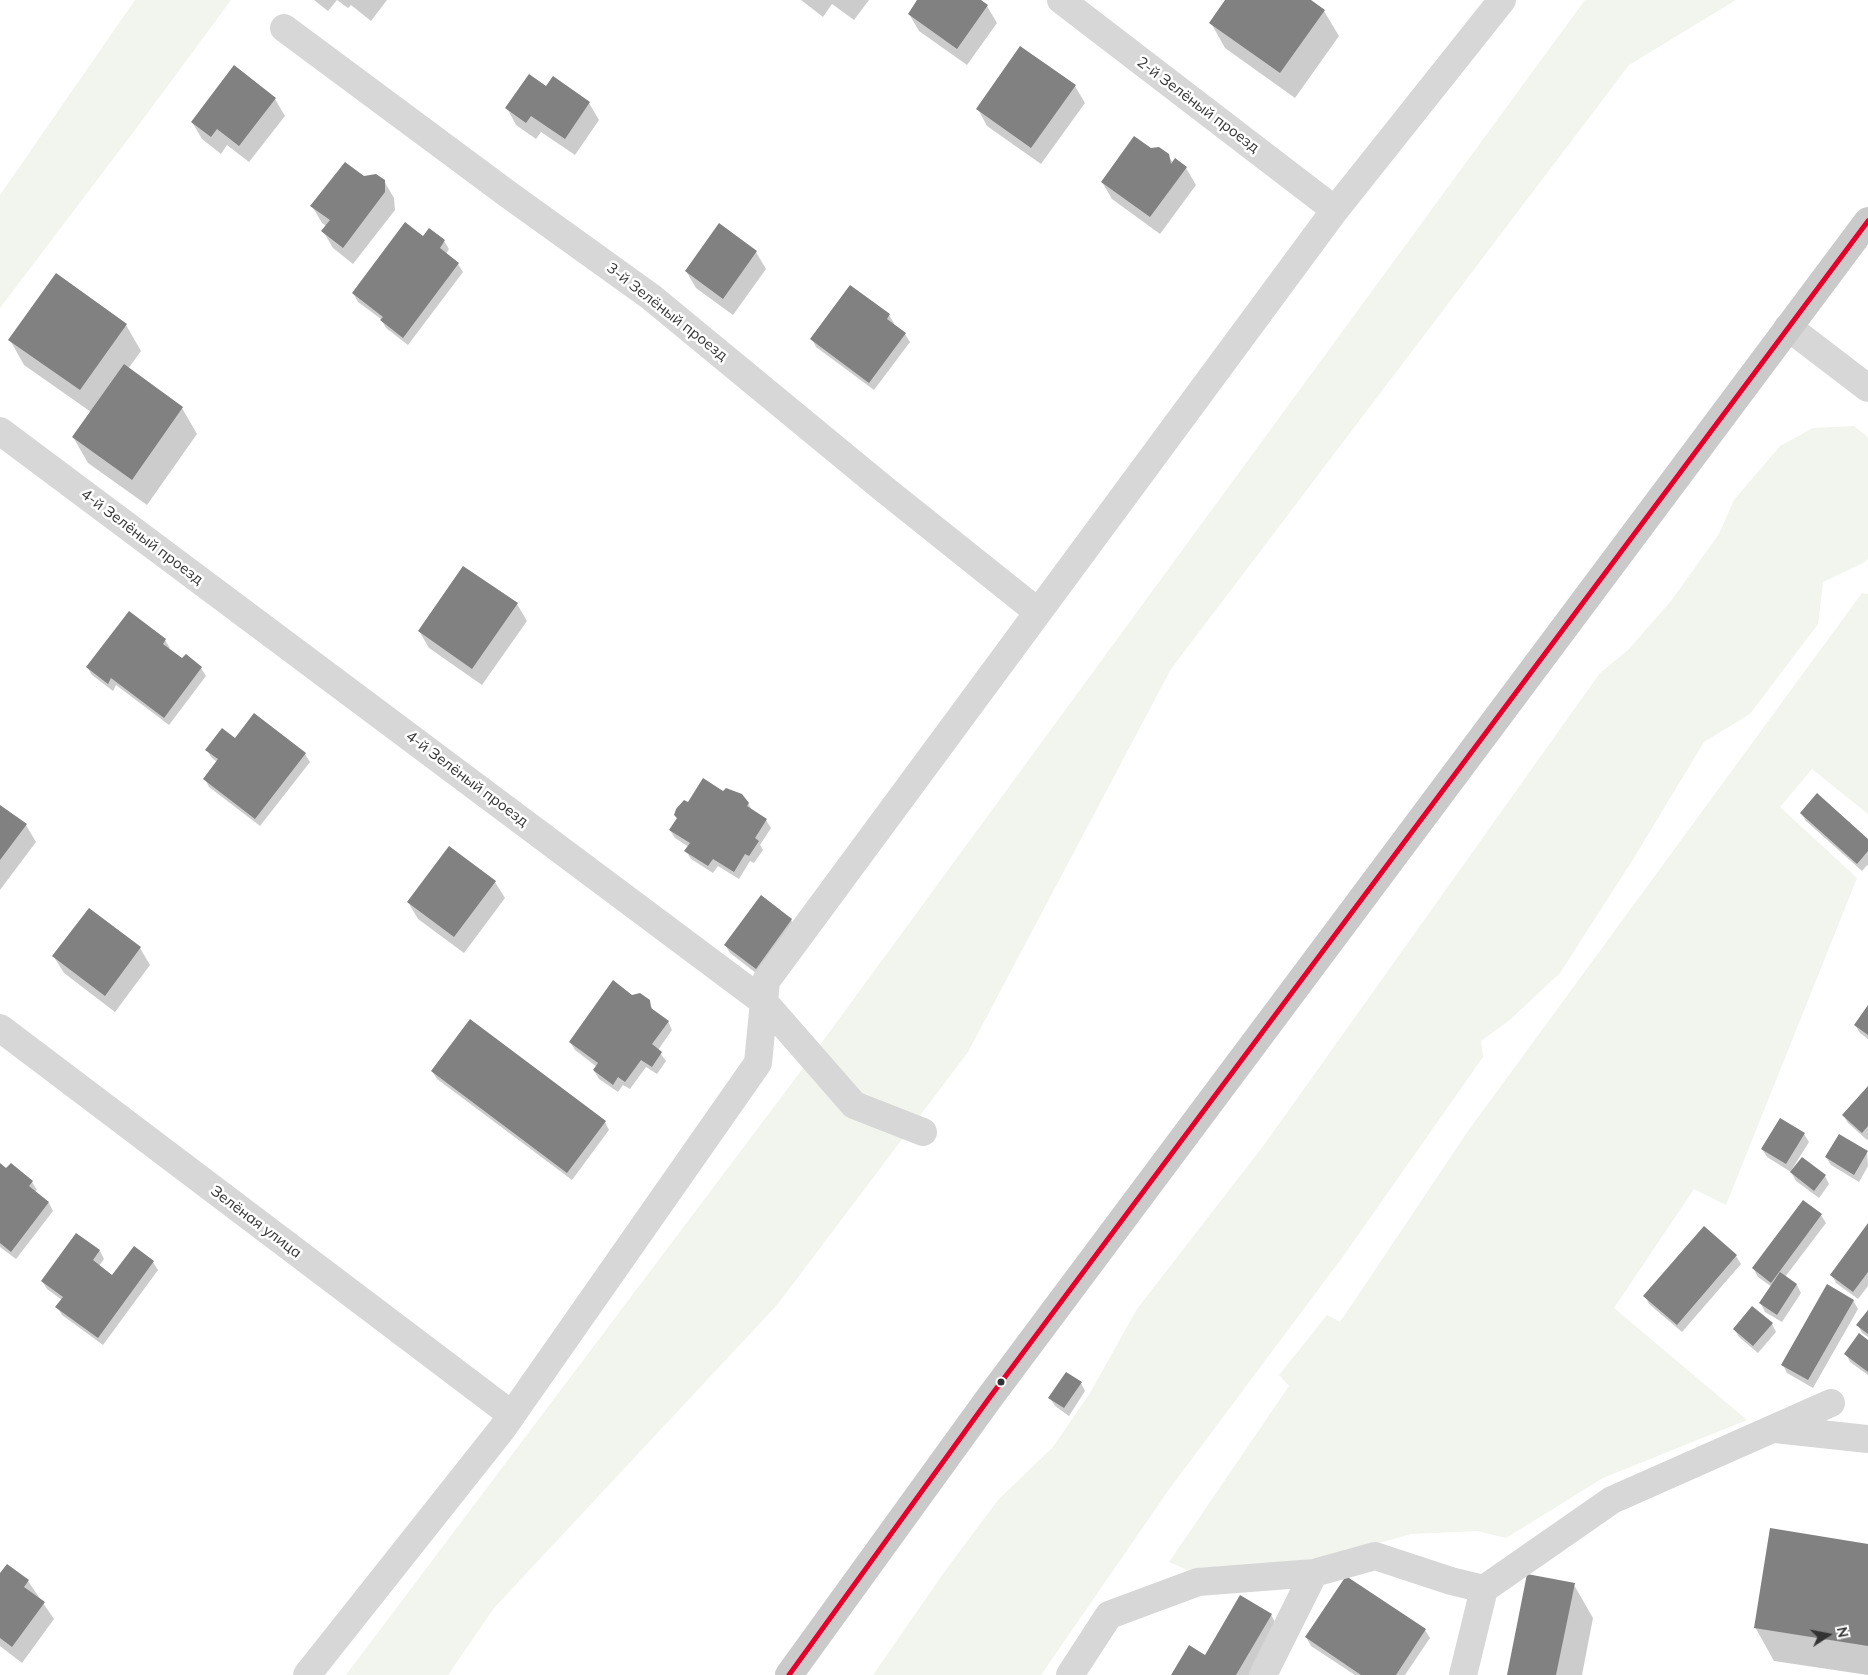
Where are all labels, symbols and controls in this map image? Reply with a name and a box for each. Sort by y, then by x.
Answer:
street label: 2-й Зелёный проезд [1133,53,1263,157]
street label: 3-й Зелёный проезд [603,259,731,365]
street label: 4-й Зелёный проезд [77,485,207,589]
street label: 4-й Зелёный проезд [402,727,532,831]
street label: Зелёная улица [207,1182,305,1262]
unlabelled marker [996,1377,1006,1387]
north arrow [1803,1610,1853,1660]
text: N [1833,1625,1853,1639]

